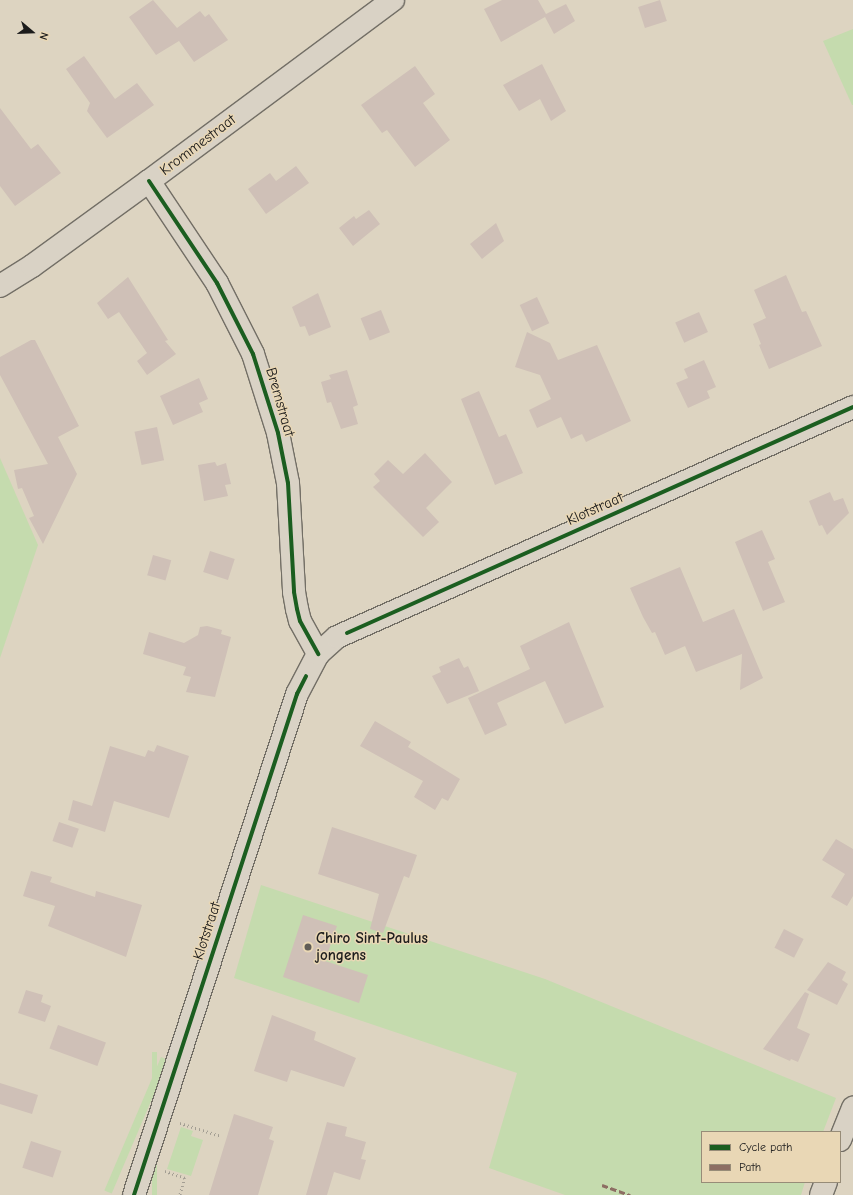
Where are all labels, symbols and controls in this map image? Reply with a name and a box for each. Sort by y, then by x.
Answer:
north arrow [12,12,52,52]
text: N [37,31,51,42]
street label: Krommestraat [157,111,239,179]
street label: Bremstraat [262,365,298,439]
street label: Klotstraat [564,489,626,529]
street label: Klotstraat [189,900,225,962]
place label: Chiro Sint-Paulus jongens [316,929,428,964]
marker: Chiro Sint-Paulus jongens [303,942,313,952]
legend [701,1131,841,1183]
text: Cycle path [739,1140,792,1154]
text: Path [739,1160,761,1174]

